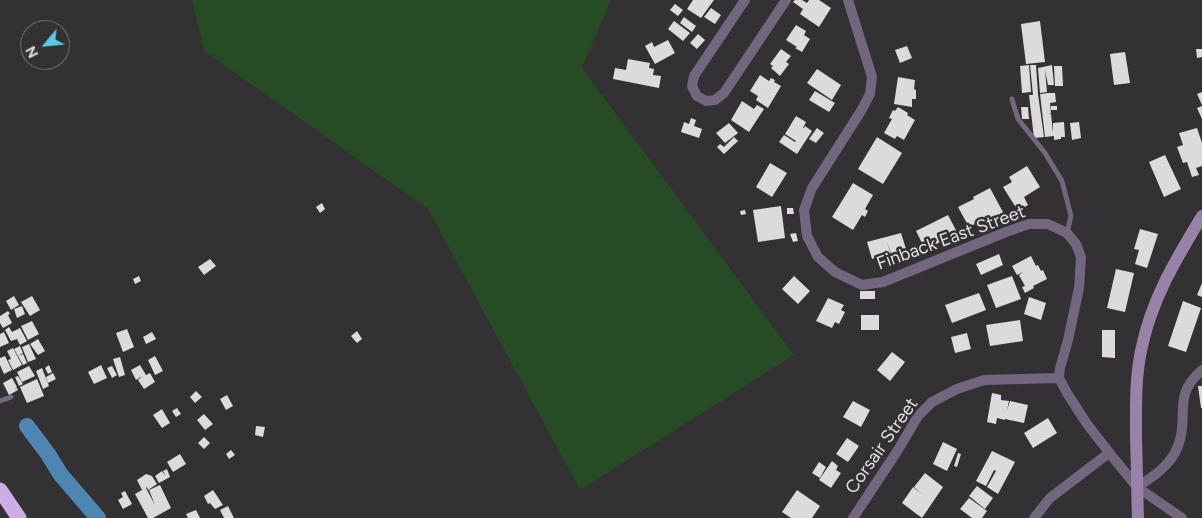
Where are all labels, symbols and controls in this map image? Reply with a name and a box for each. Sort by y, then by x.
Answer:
north arrow [20,20,70,70]
text: N [22,43,42,61]
street label: Finback East Street [874,201,1028,275]
street label: Corsair Street [841,394,923,498]

